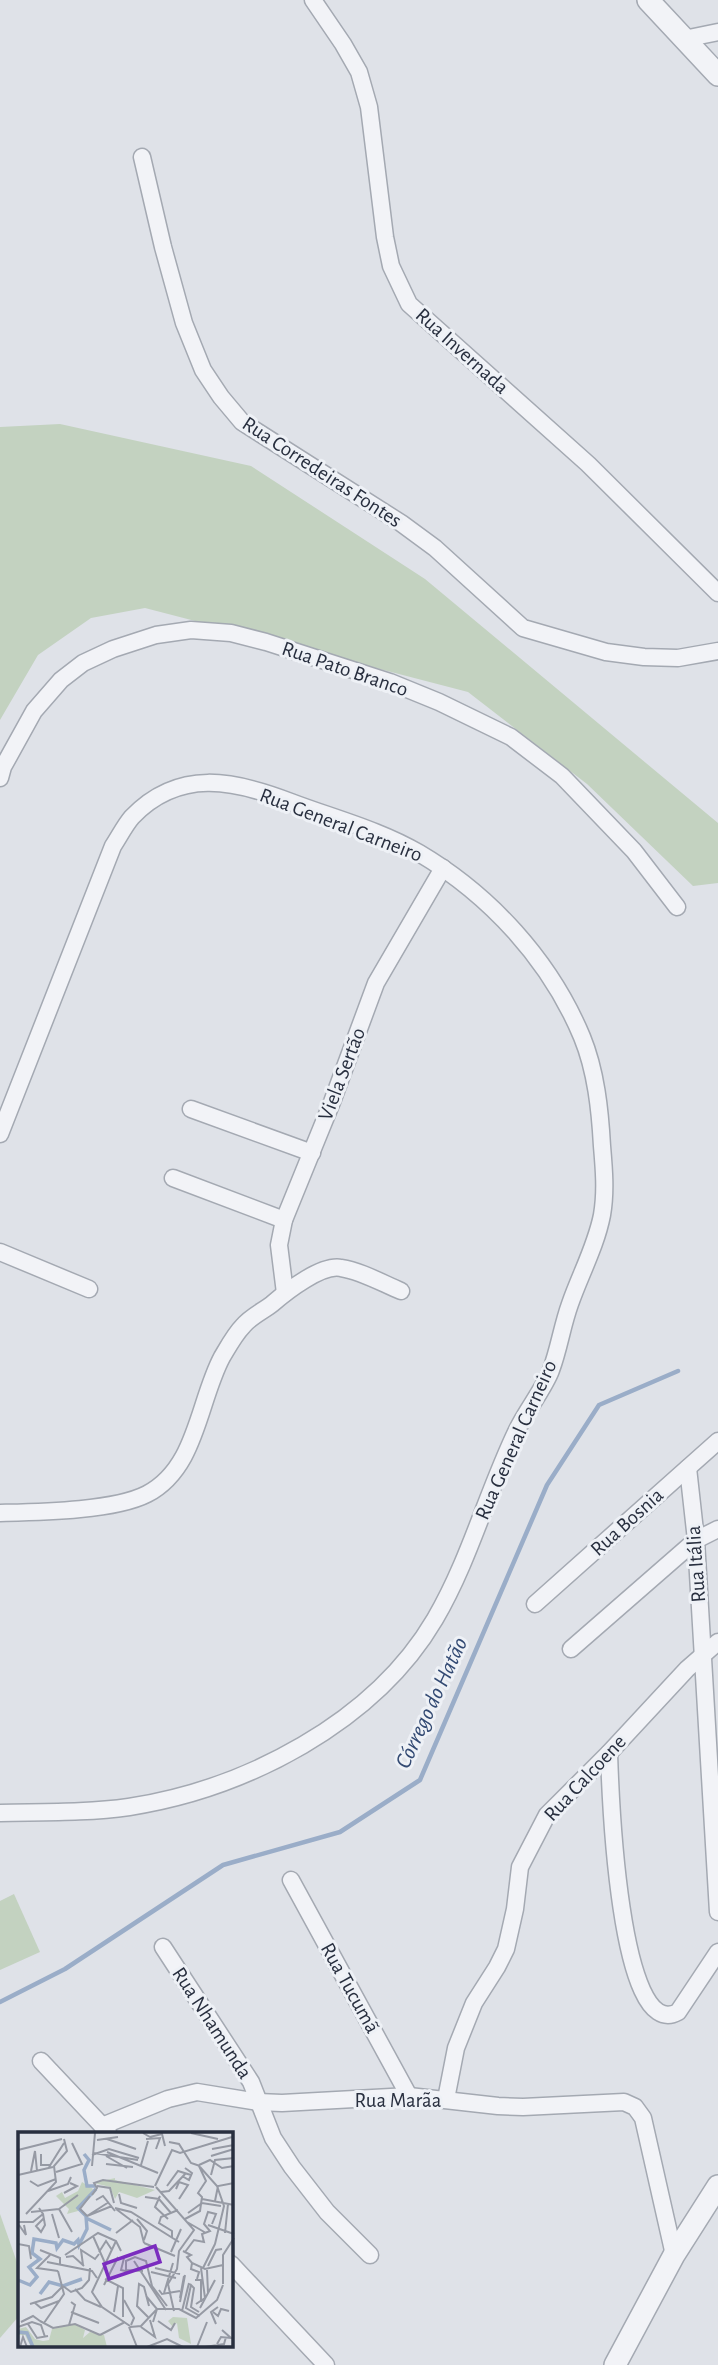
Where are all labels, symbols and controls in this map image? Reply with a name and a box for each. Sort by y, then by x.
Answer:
street label: Rua Invernada [411,304,513,398]
street label: Rua Corredeiras Fontes [239,413,405,531]
street label: Rua Pato Branco [279,638,411,700]
street label: Rua General Carneiro [257,784,425,866]
street label: Viela Sertão [315,1025,369,1123]
street label: Rua General Carneiro [471,1357,561,1523]
street label: Rua Bosnia [587,1484,668,1560]
street label: Rua Itália [683,1525,709,1603]
water label: Córrego do Hatão [392,1634,472,1772]
street label: Rua Calcoene [540,1731,630,1825]
street label: Rua Tucumã [317,1939,383,2037]
street label: Rua Nhamunda [168,1963,256,2083]
street label: Rua Marãa [355,2090,442,2111]
inset map [18,2132,233,2348]

